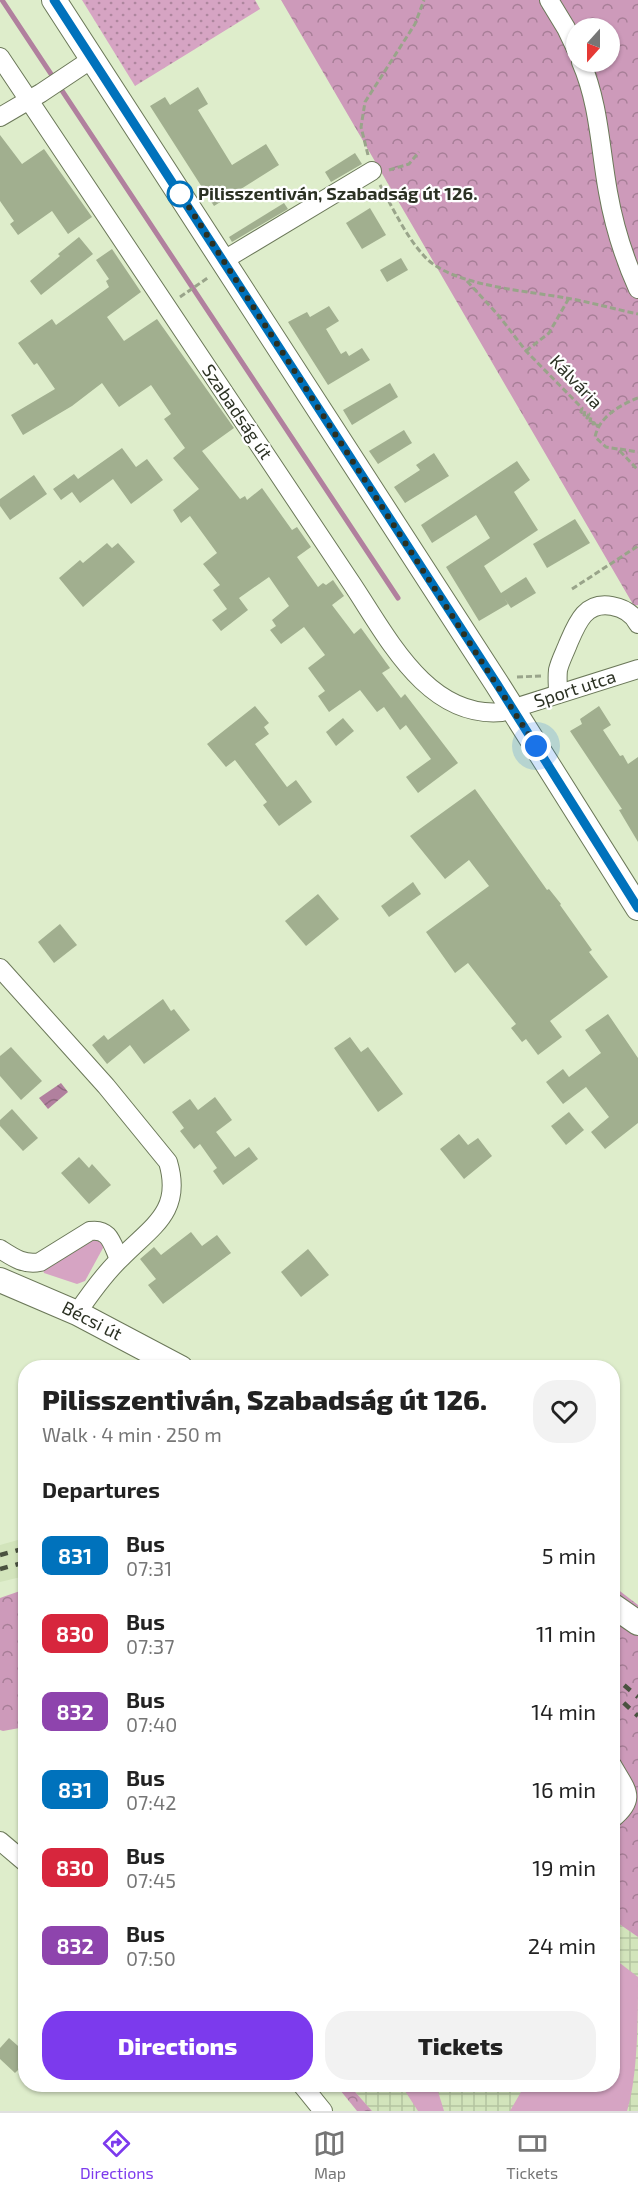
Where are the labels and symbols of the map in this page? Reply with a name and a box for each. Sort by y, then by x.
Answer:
north arrow [566,18,620,72]
marker: Pilisszentiván, Szabadság út 126. [167,181,193,207]
place label: Pilisszentiván, Szabadság út 126. [198,182,478,204]
street label: Kálvária [546,350,608,413]
street label: Szabadság út [198,360,278,463]
street label: Sport utca [531,665,618,712]
your location [521,731,551,761]
street label: Bécsi út [59,1296,126,1345]

